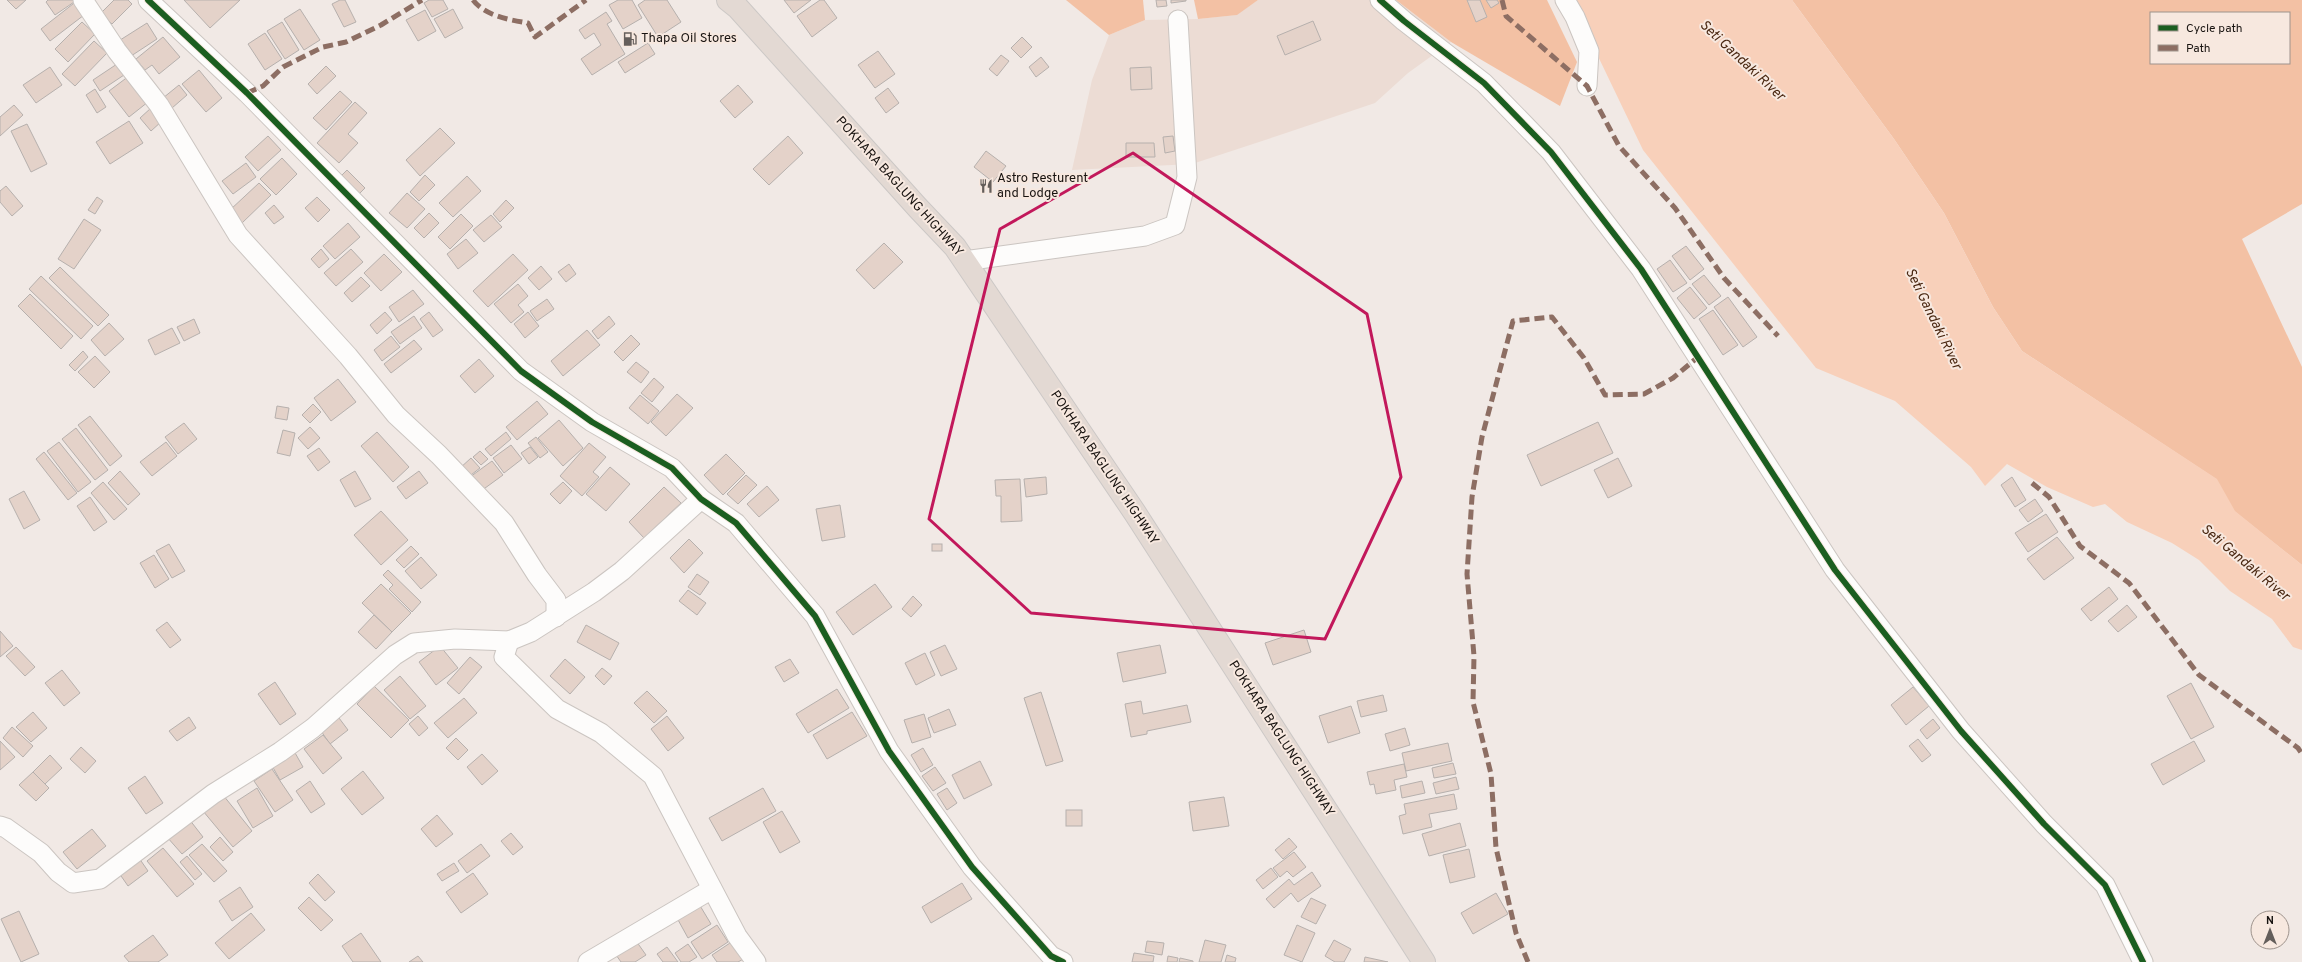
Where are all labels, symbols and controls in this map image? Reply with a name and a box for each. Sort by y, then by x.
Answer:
legend [2150,12,2290,64]
water label: Seti Gandaki River [1696,17,1789,106]
text: Cycle path [2186,21,2243,37]
fuel station icon: Thapa Oil Stores [622,31,638,47]
place label: Thapa Oil Stores [641,31,737,47]
text: Path [2186,41,2211,57]
street label: POKHARA BAGLUNG HIGHWAY [832,114,966,260]
place label: Astro Resturent and Lodge [997,171,1088,202]
restaurant icon: Astro Resturent and Lodge [978,178,994,194]
water label: Seti Gandaki River [1901,266,1966,374]
street label: POKHARA BAGLUNG HIGHWAY [1046,388,1162,548]
water label: Seti Gandaki River [2197,521,2294,606]
street label: POKHARA BAGLUNG HIGHWAY [1224,658,1338,820]
north arrow [2250,910,2290,950]
text: N [2266,914,2274,928]

